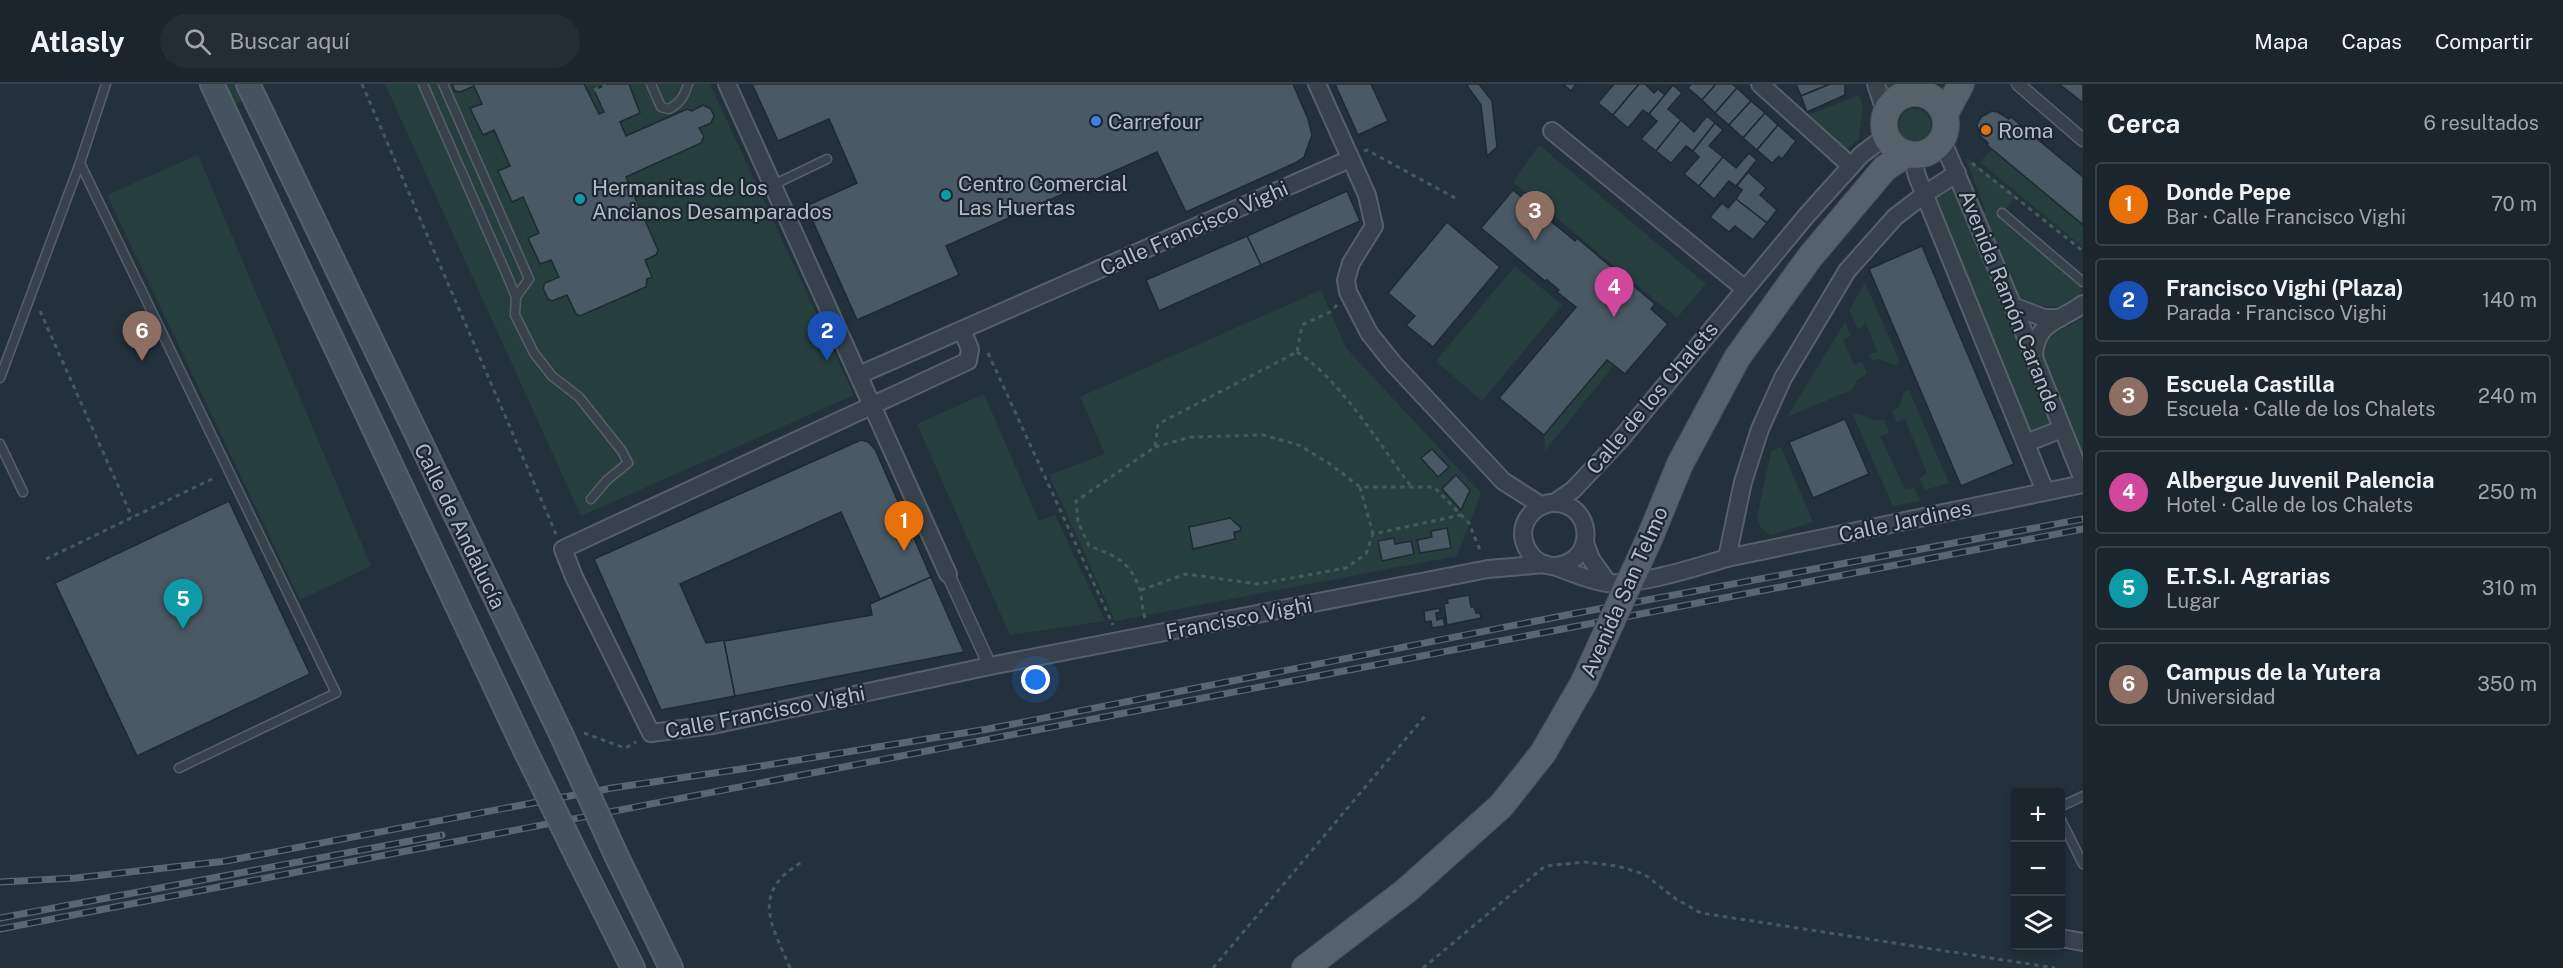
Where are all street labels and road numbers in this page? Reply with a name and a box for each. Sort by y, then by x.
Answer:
street label: Calle Francisco Vighi [1096,175,1292,281]
street label: Avenida Ramón Carande [1954,186,2066,416]
street label: Calle de los Chalets [1581,317,1723,479]
street label: Calle de Andalucía [409,439,511,613]
street label: Calle Jardines [1836,495,1974,547]
street label: Avenida San Telmo [1575,503,1673,681]
street label: Francisco Vighi [1164,592,1314,644]
street label: Calle Francisco Vighi [663,680,867,744]

